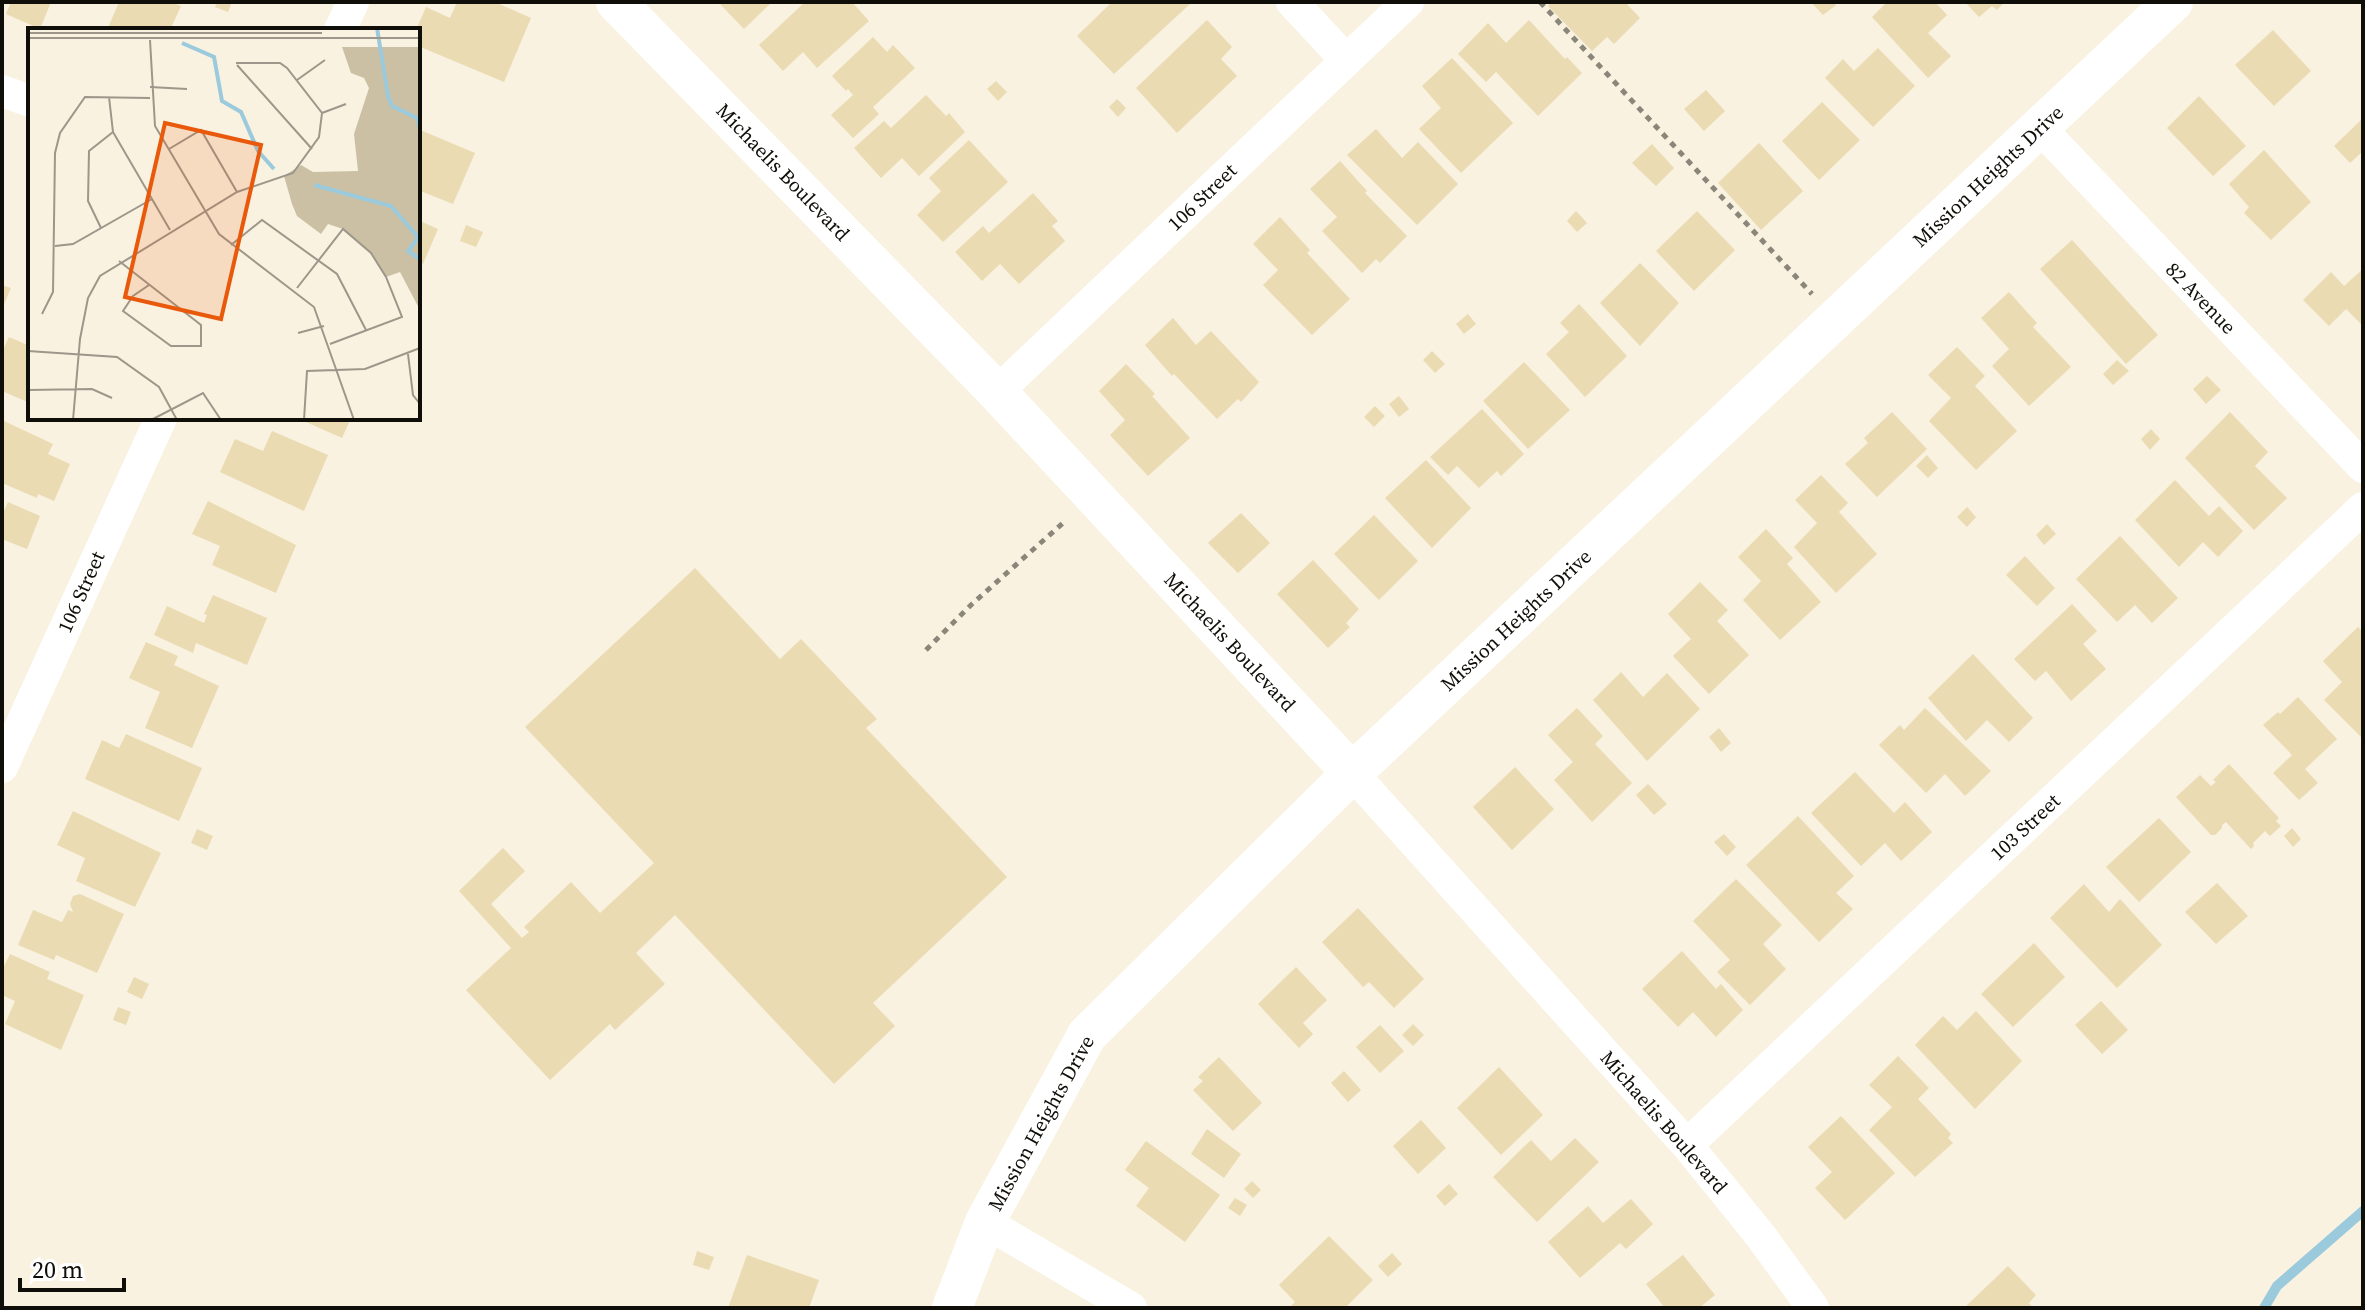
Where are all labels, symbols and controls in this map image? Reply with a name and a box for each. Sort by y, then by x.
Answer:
inset map [28,28,420,420]
street label: Michaelis Boulevard [710,97,857,247]
street label: Mission Heights Drive [1907,99,2069,253]
street label: 106 Street [1161,157,1243,237]
street label: 82 Avenue [2160,256,2242,340]
street label: Mission Heights Drive [1435,543,1597,697]
street label: 106 Street [51,546,112,637]
street label: Michaelis Boulevard [1158,566,1303,718]
street label: 103 Street [1984,787,2066,867]
street label: Mission Heights Drive [981,1030,1101,1216]
street label: Michaelis Boulevard [1594,1044,1735,1200]
scale bar [20,1242,124,1292]
text: 20 m [32,1253,83,1286]

